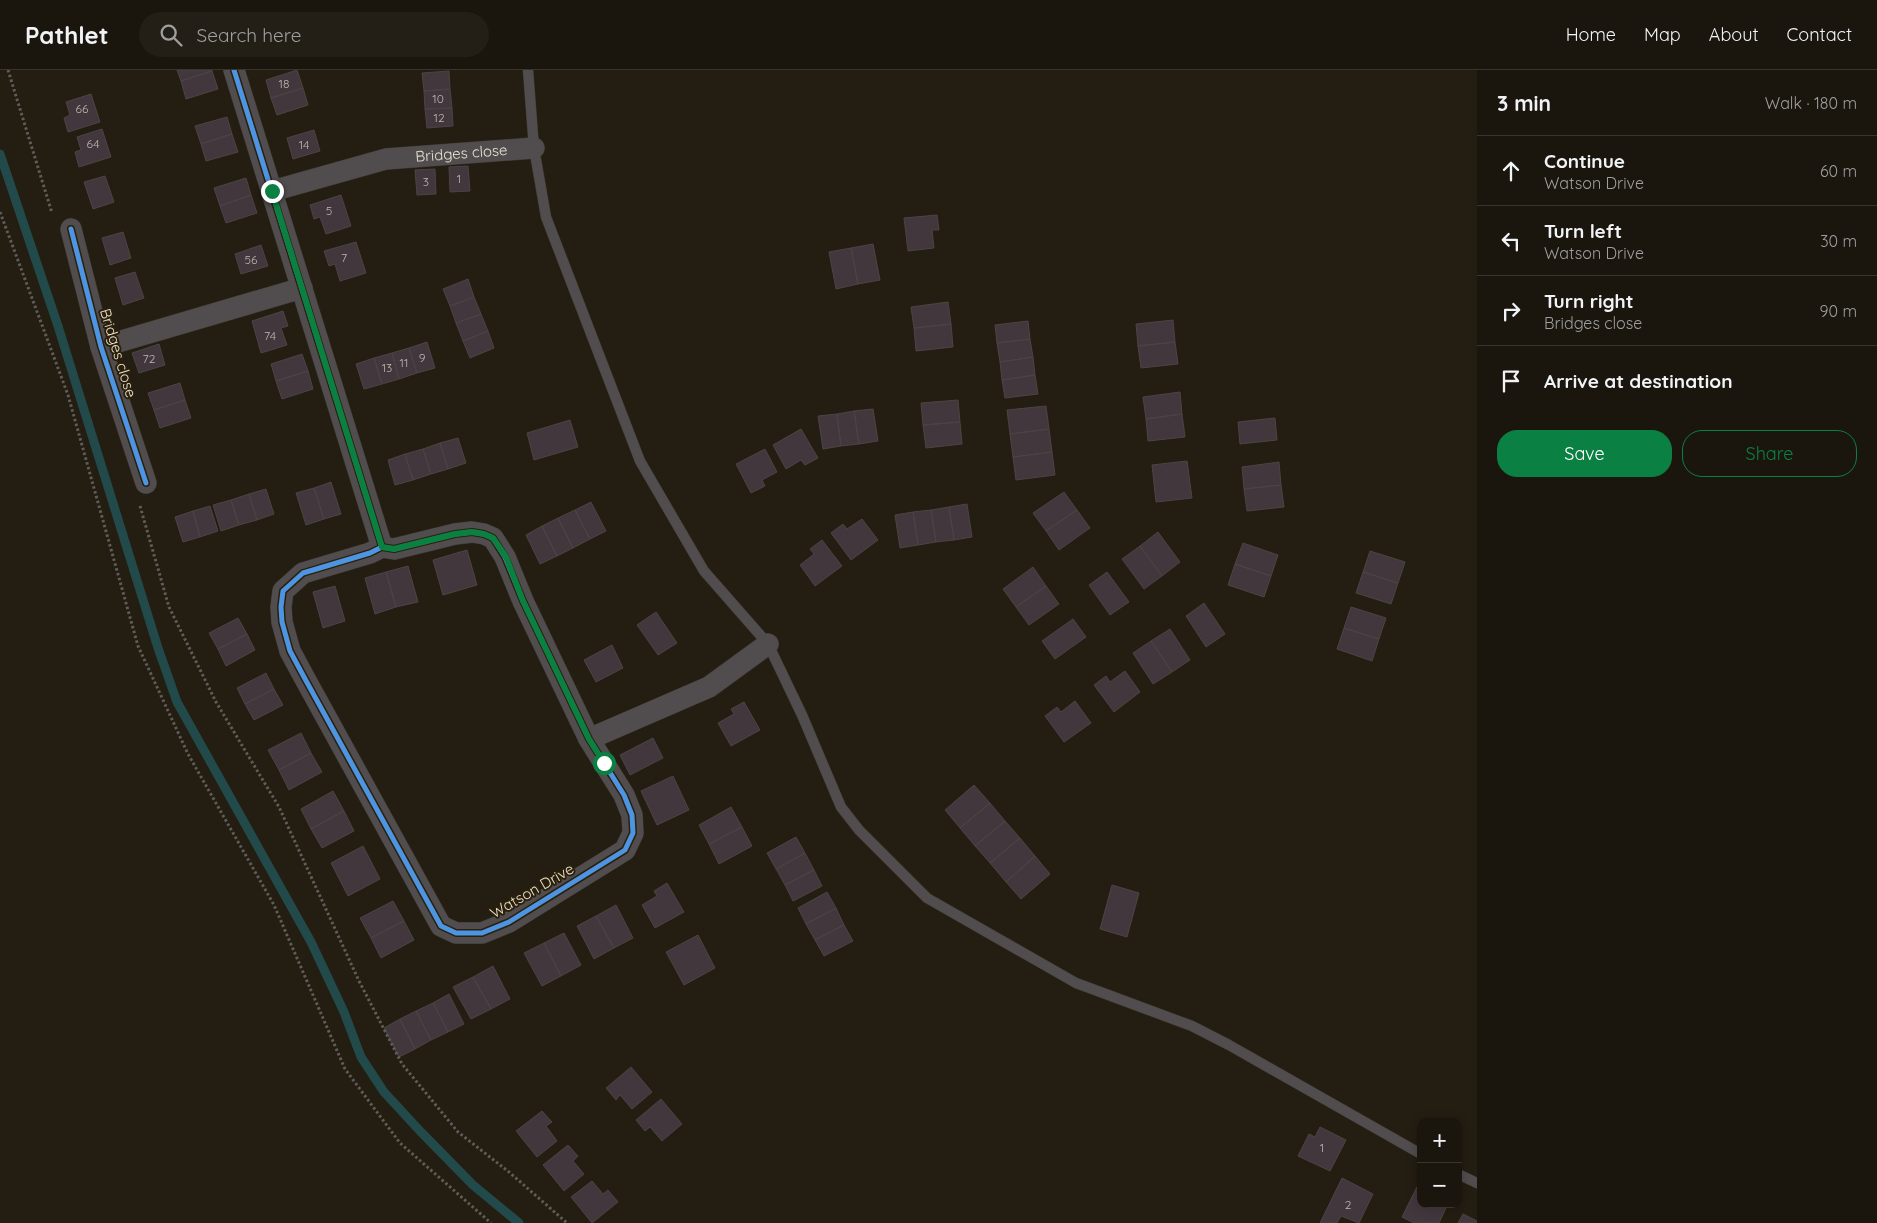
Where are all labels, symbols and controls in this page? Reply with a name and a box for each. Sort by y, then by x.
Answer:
search box [139,12,489,57]
text: Pathlet [25,20,109,50]
icon: search [157,21,185,49]
text: Search here [197,23,301,47]
text: Home [1566,23,1616,46]
text: Map [1644,23,1681,46]
text: About [1709,23,1759,46]
text: Contact [1787,23,1852,46]
house number: 18 [279,76,289,91]
text: 3 min [1497,90,1551,116]
house number: 10 [432,91,444,106]
text: Walk · 180 m [1765,93,1857,113]
house number: 66 [76,101,89,116]
house number: 12 [433,110,445,125]
house number: 64 [87,136,99,151]
house number: 14 [299,137,309,152]
street label: Bridges close [415,140,508,166]
text: Continue [1544,149,1625,173]
icon: ahead [1497,157,1525,185]
text: 60 m [1820,161,1857,181]
house number: 1 [457,171,461,186]
text: Watson Drive [1544,173,1644,193]
house number: 3 [423,174,429,189]
route end [261,180,284,203]
house number: 5 [326,203,332,218]
text: Turn left [1544,219,1622,243]
icon: left [1497,227,1525,255]
text: 30 m [1820,231,1857,251]
text: Watson Drive [1544,243,1644,263]
house number: 7 [341,250,347,265]
house number: 56 [245,252,258,267]
text: Turn right [1544,289,1633,313]
icon: right [1497,297,1525,325]
text: 90 m [1820,301,1857,321]
street label: Bridges close [96,306,141,400]
text: Bridges close [1544,313,1642,333]
house number: 74 [264,328,276,343]
house number: 9 [419,350,426,365]
house number: 72 [143,351,156,366]
house number: 11 [400,355,408,370]
house number: 13 [382,360,392,375]
icon: arrive [1497,367,1525,395]
text: Arrive at destination [1544,369,1733,393]
button: Save [1497,430,1672,477]
button: Share [1682,430,1857,477]
route start [593,752,616,775]
street label: Watson Drive [486,859,577,922]
map controls [1417,1118,1462,1208]
button: + [1417,1118,1462,1163]
house number: 1 [1320,1140,1324,1155]
button: − [1417,1163,1462,1208]
house number: 2 [1345,1197,1352,1212]

